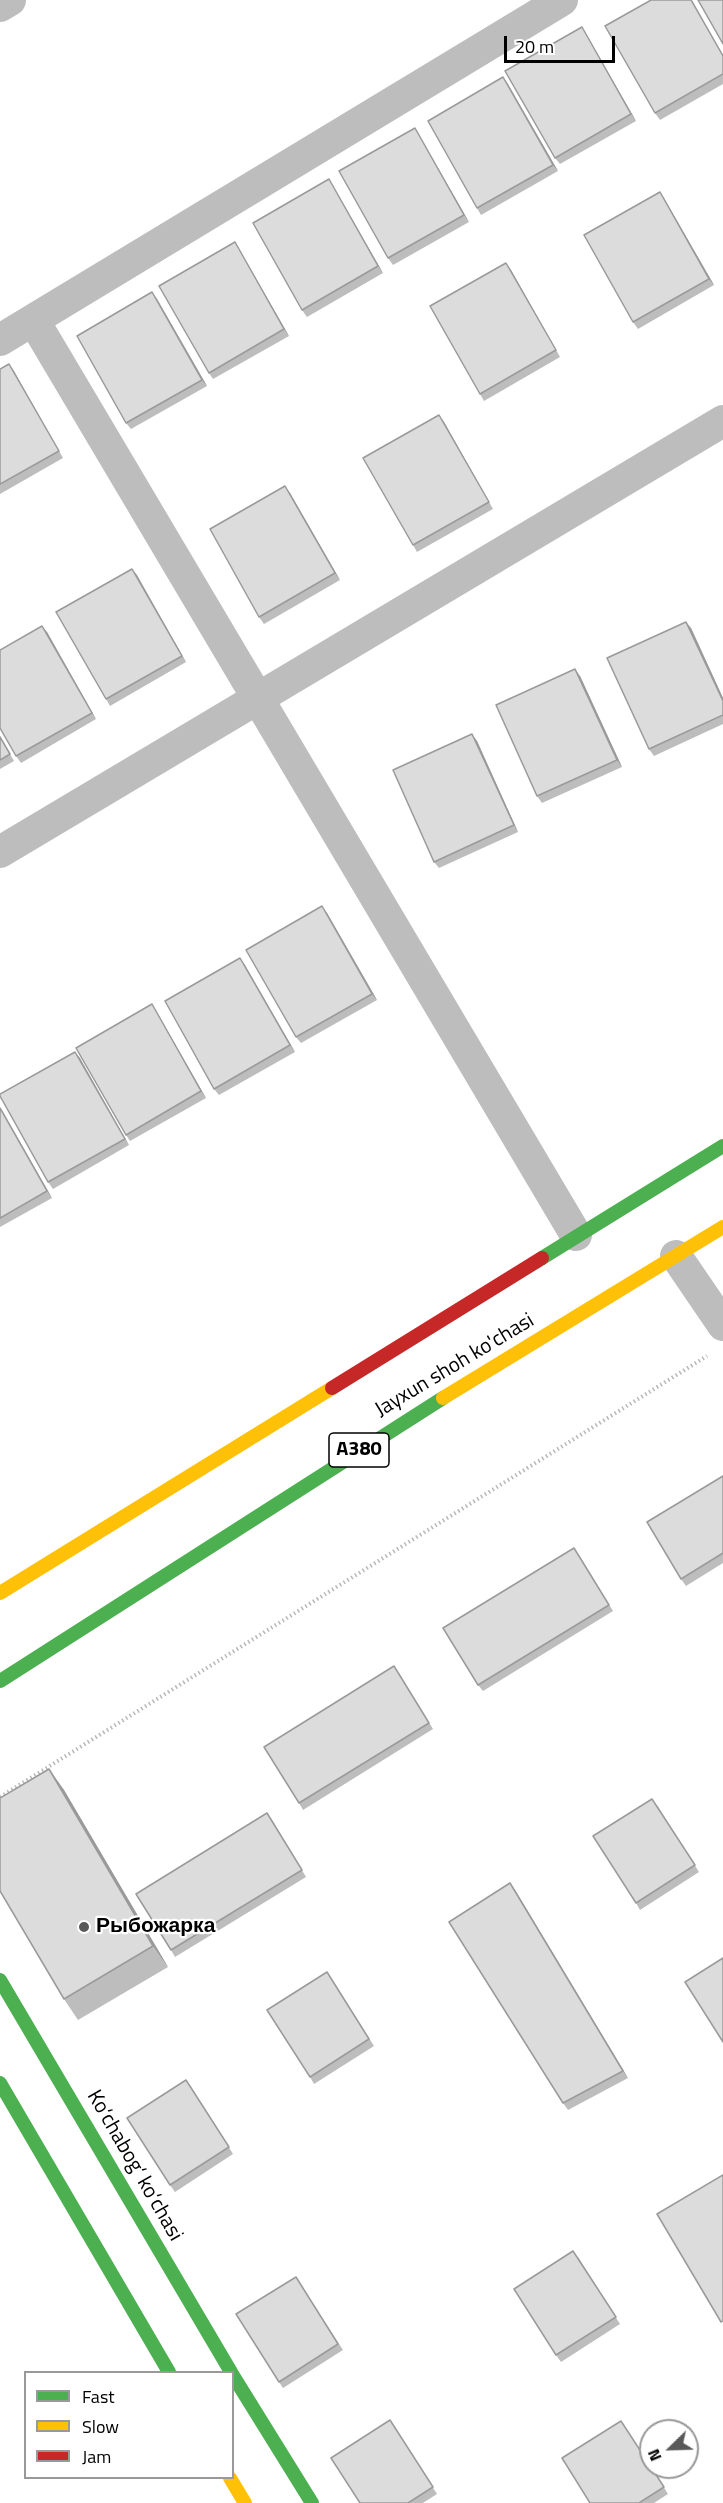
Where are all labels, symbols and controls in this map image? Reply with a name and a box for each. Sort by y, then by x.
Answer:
scale bar [507,24,618,62]
text: 20 m [515,33,554,60]
street label: Jayxun shoh ko'chasi [371,1309,539,1423]
road number: A380 [329,1433,389,1467]
place label: Рыбожарка [96,1914,215,1940]
marker: Рыбожарка [77,1920,91,1934]
street label: Ko‘chabog‘ ko‘chasi [81,2086,187,2246]
legend [24,2371,234,2479]
text: Fast [82,2383,115,2410]
text: Slow [82,2413,119,2440]
north arrow [639,2419,699,2479]
text: Jam [82,2443,111,2470]
text: N [641,2445,667,2465]

